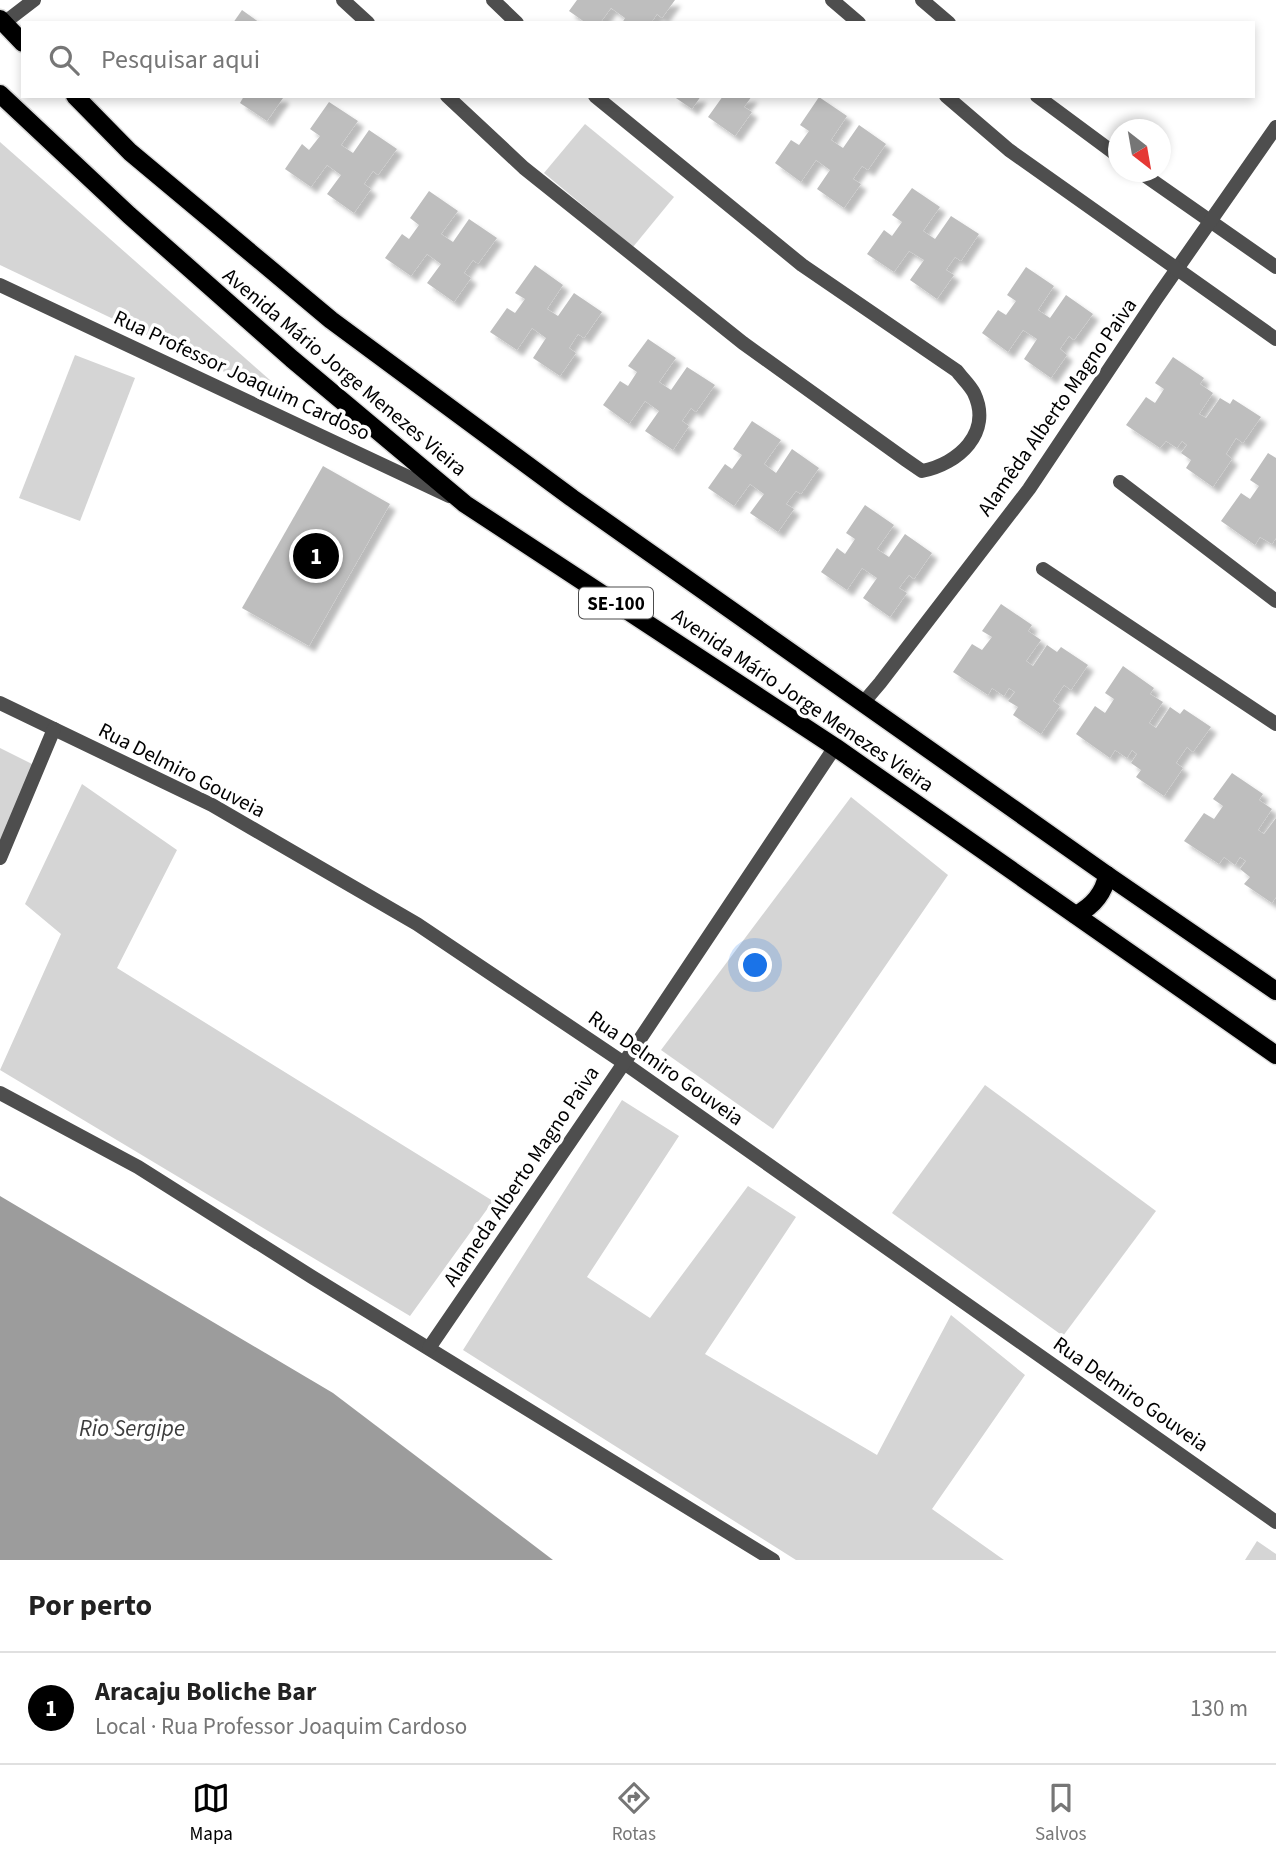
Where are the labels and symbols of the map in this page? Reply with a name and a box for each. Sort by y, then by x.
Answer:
north arrow [1108,119,1171,182]
street label: Avenida Mário Jorge Menezes Vieira [216,261,474,483]
street label: Alamêda Alberto Magno Paiva [970,292,1144,522]
street label: Rua Professor Joaquim Cardoso [109,302,375,448]
pin: 1 [293,530,339,582]
road number: SE-100 [579,588,653,618]
street label: Avenida Mário Jorge Menezes Vieira [666,601,940,799]
street label: Rua Delmiro Gouveia [93,715,271,825]
your location [738,948,772,982]
street label: Rua Delmiro Gouveia [582,1003,750,1133]
street label: Alameda Alberto Magno Paiva [436,1060,606,1292]
street label: Rua Delmiro Gouveia [1047,1329,1215,1459]
water label: Rio Sergipe [79,1412,185,1445]

